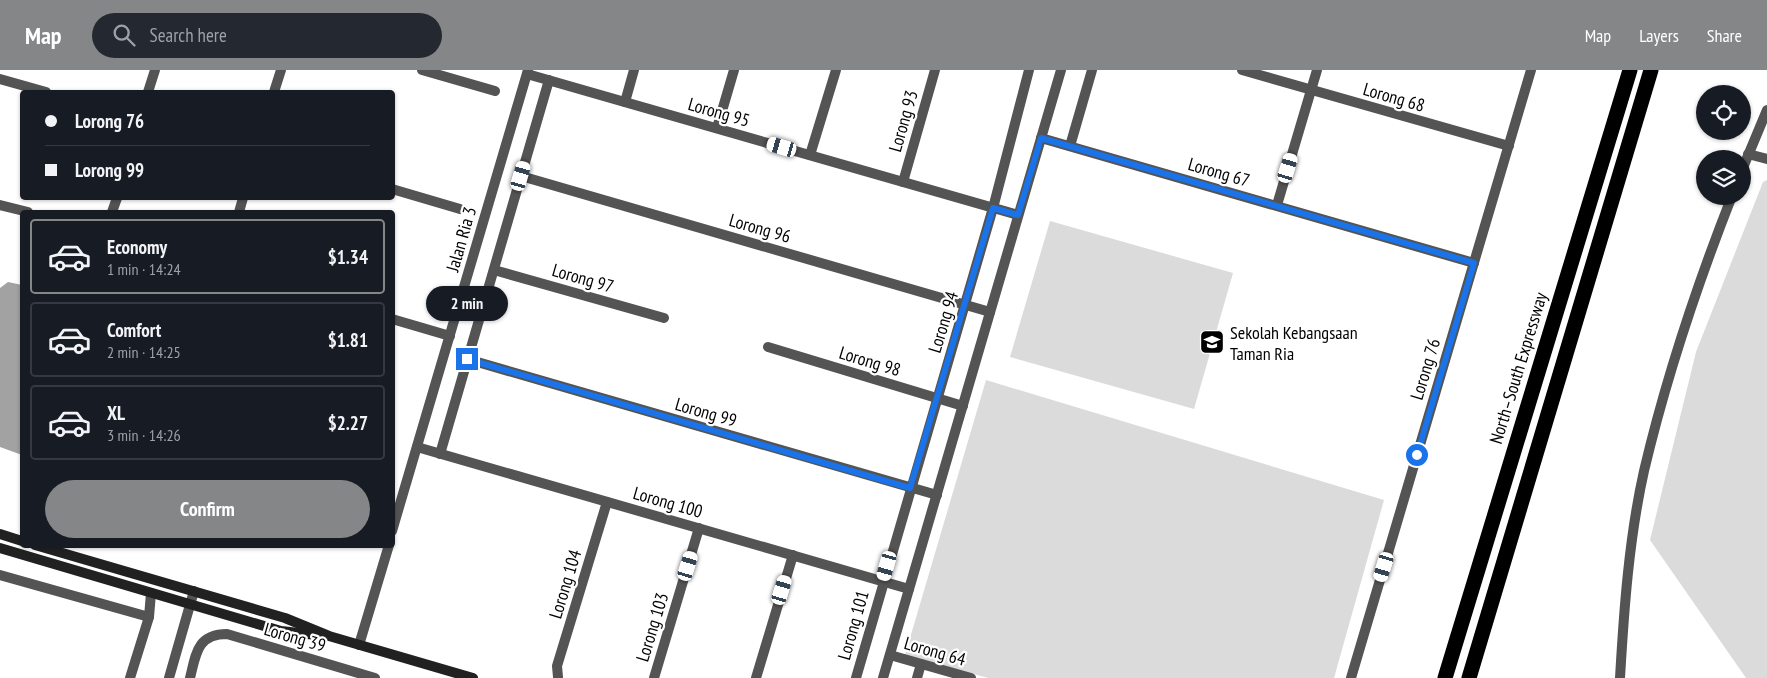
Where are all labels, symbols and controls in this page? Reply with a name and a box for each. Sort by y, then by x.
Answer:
search box [92,13,442,58]
text: Map [25,20,62,51]
icon: search [110,21,138,49]
text: Search here [150,23,227,47]
text: Map [1585,24,1611,47]
text: Layers [1639,24,1679,47]
text: Share [1707,24,1742,47]
street label: Lorong 68 [1361,77,1427,117]
map controls [1696,85,1751,205]
button: locate [1696,85,1751,140]
street label: Lorong 93 [883,88,923,154]
street label: Lorong 95 [686,92,752,132]
text: Lorong 76 [75,109,144,133]
car [765,136,798,158]
button: layers [1696,150,1751,205]
car [1276,151,1299,185]
street label: Lorong 67 [1186,152,1252,192]
text: Lorong 99 [75,158,144,182]
car [509,160,532,192]
street label: Jalan Ria 3 [441,204,481,275]
street label: Lorong 96 [727,208,793,248]
icon: car [47,234,92,279]
text: Economy [107,235,167,259]
text: $1.34 [328,245,368,269]
street label: Lorong 97 [550,258,616,298]
text: 1 min · 14:24 [107,259,181,279]
callout: 2 min [426,286,508,322]
street label: Lorong 94 [923,289,963,355]
street label: North–South Expressway [1484,289,1552,447]
text: 2 min [451,293,483,313]
icon: car [47,317,92,362]
text: Comfort [107,318,161,342]
place label: Sekolah Kebangsaan Taman Ria [1230,321,1358,365]
text: $1.81 [328,328,368,352]
school or university icon: Sekolah Kebangsaan Taman Ria [1199,329,1225,355]
street label: Lorong 76 [1405,336,1445,402]
street label: Lorong 98 [837,341,903,381]
text: 2 min · 14:25 [107,342,181,362]
route end [456,348,478,370]
street label: Lorong 99 [673,392,739,432]
icon: car [47,400,92,445]
text: XL [107,401,125,425]
text: $2.27 [328,411,368,435]
text: 3 min · 14:26 [107,425,181,445]
route start [1406,444,1428,466]
button: Confirm [45,480,370,538]
street label: Lorong 100 [631,481,705,523]
street label: Lorong 104 [544,547,586,621]
car [676,549,699,583]
car [875,550,898,582]
car [1372,550,1395,584]
car [770,573,793,607]
street label: Lorong 101 [832,588,874,662]
street label: Lorong 103 [631,590,673,664]
street label: Lorong 39 [262,617,328,657]
street label: Lorong 64 [902,631,968,671]

